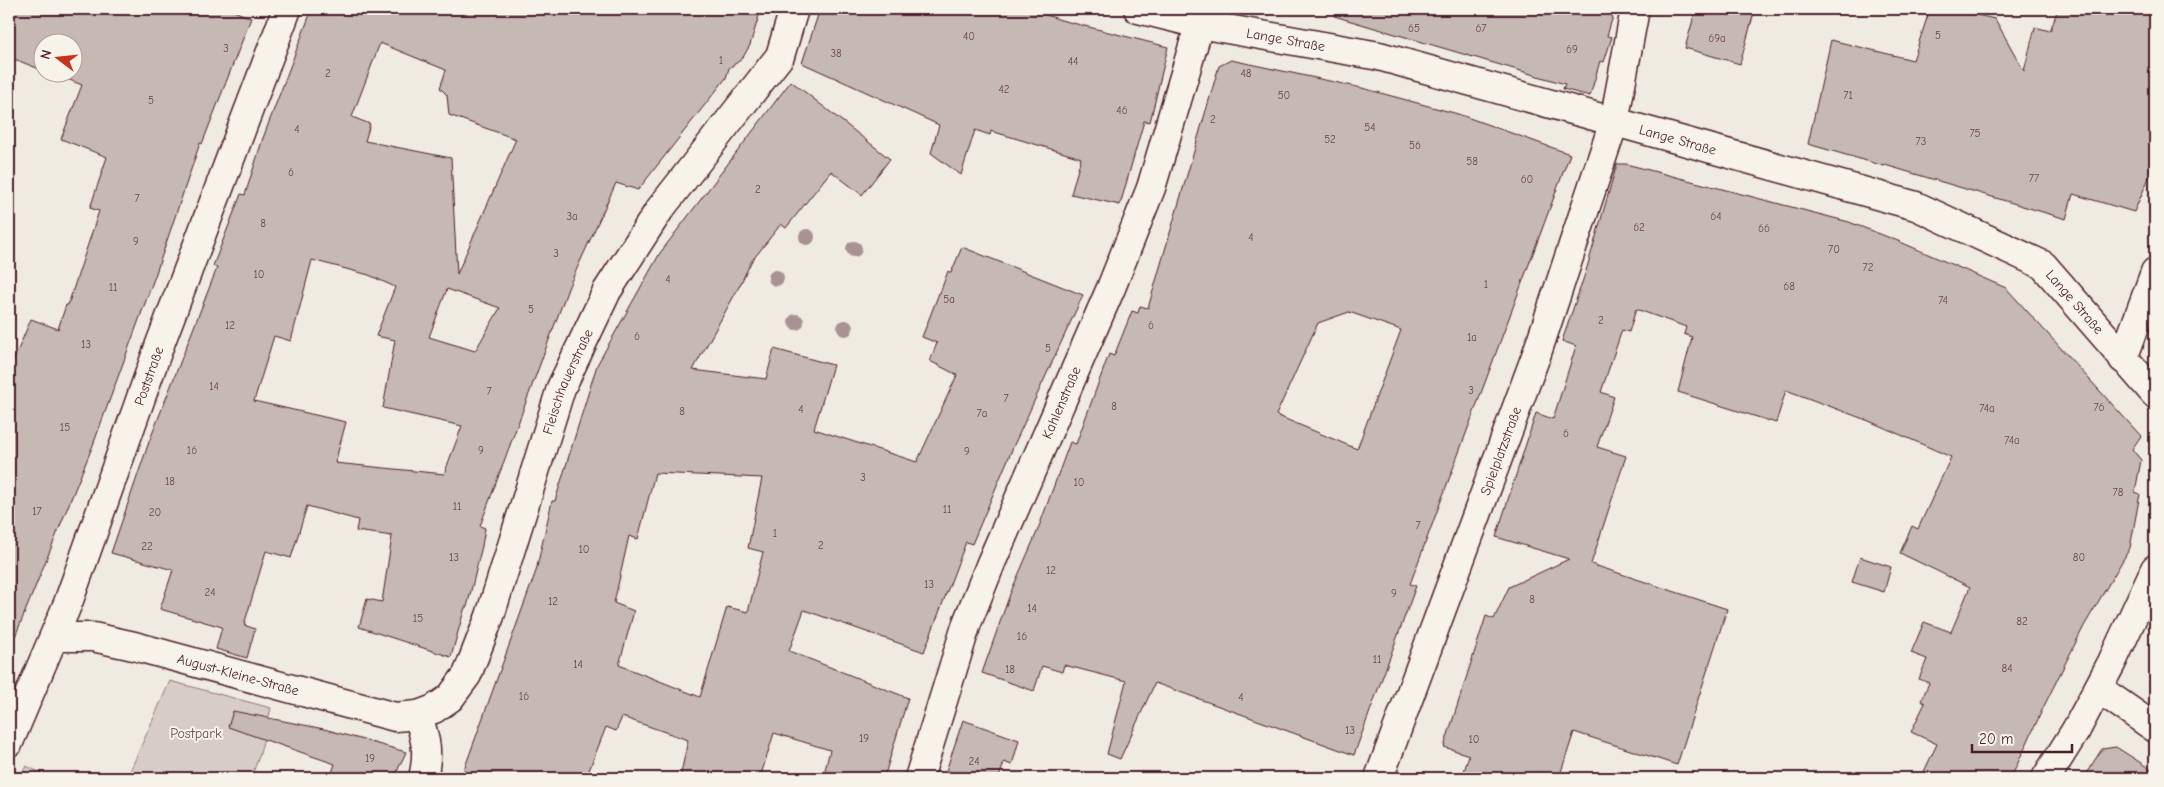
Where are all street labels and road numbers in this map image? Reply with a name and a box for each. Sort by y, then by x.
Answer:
street label: Lange Straße [1245,24,1326,55]
street label: Lange Straße [1637,121,1719,158]
street label: Lange Straße [2042,266,2107,337]
street label: Fleischhauerstraße [539,326,596,436]
street label: Poststraße [130,344,167,408]
street label: Kahlenstraße [1038,364,1084,441]
street label: Spielplatzstraße [1476,404,1525,497]
street label: August-Kleine-Straße [175,650,301,699]

